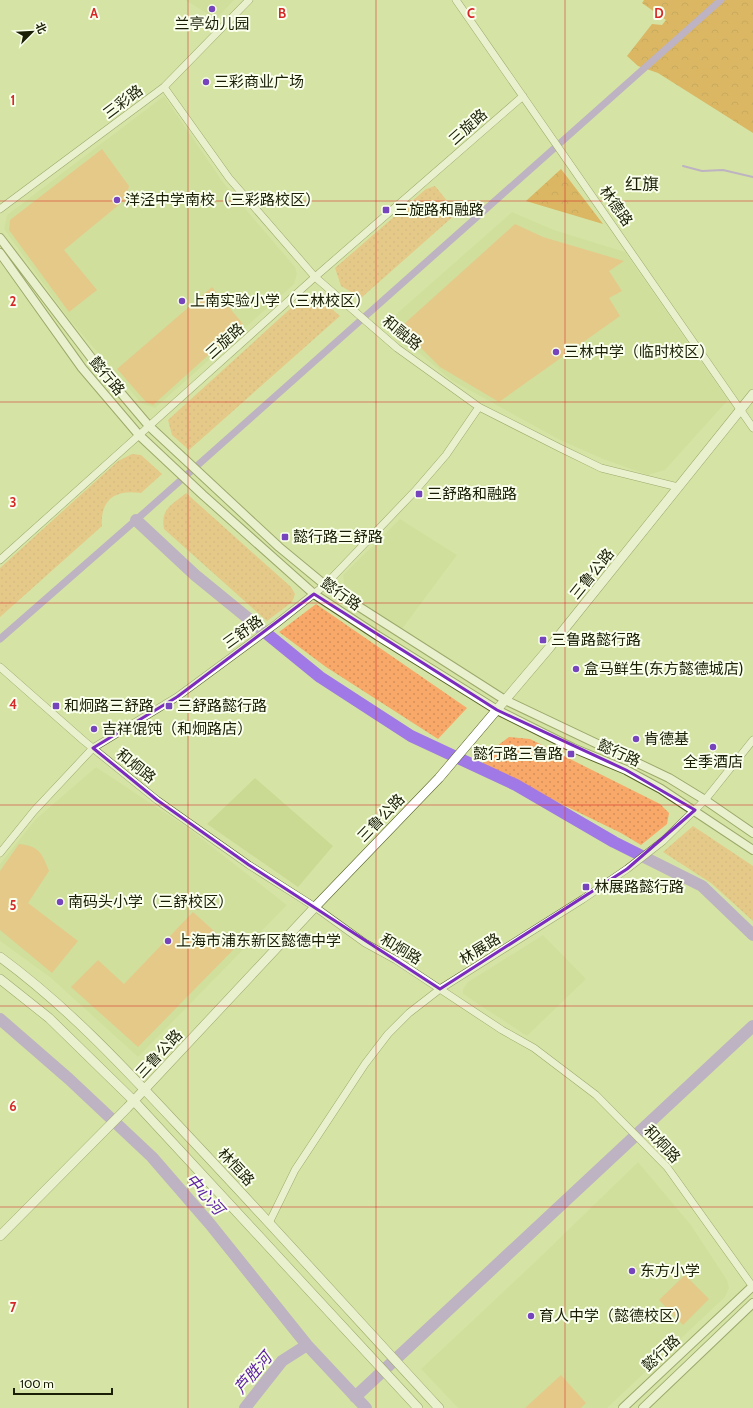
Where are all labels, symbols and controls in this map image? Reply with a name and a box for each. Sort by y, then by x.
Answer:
marker: 兰亭幼儿园 [207,4,217,14]
text: A [90,5,99,21]
text: B [278,5,286,21]
text: C [467,5,475,21]
text: D [654,5,664,21]
north arrow [12,12,52,52]
place label: 兰亭幼儿园 [174,15,250,33]
text: 北 [33,20,50,36]
place label: 三彩商业广场 [214,73,304,91]
marker: 三彩商业广场 [201,77,211,87]
street label: 三彩路 [100,81,146,123]
text: 1 [11,92,15,108]
street label: 三旋路 [445,105,491,149]
district label: 红旗 [625,174,659,194]
street label: 林德路 [596,182,636,230]
place label: 洋泾中学南校（三彩路校区） [125,191,320,209]
marker: 洋泾中学南校（三彩路校区） [112,195,122,205]
place label: 三旋路和融路 [394,201,484,219]
marker: 三旋路和融路 [381,205,391,215]
place label: 上南实验小学（三林校区） [190,292,370,310]
text: 2 [10,293,17,309]
marker: 上南实验小学（三林校区） [177,296,187,306]
street label: 和融路 [379,312,425,354]
street label: 三旋路 [202,319,248,363]
place label: 三林中学（临时校区） [564,343,714,361]
marker: 三林中学（临时校区） [551,347,561,357]
street label: 懿行路 [86,353,128,399]
place label: 三舒路和融路 [427,485,517,503]
marker: 三舒路和融路 [414,489,424,499]
text: 3 [9,494,17,510]
place label: 懿行路三舒路 [293,528,383,546]
marker: 懿行路三舒路 [280,532,290,542]
street label: 三鲁公路 [566,545,618,603]
street label: 懿行路 [317,574,365,614]
street label: 三舒路 [220,611,266,653]
place label: 三鲁路懿行路 [551,631,641,649]
marker: 三鲁路懿行路 [538,635,548,645]
place label: 盒马鲜生(东方懿德城店) [584,660,743,678]
marker: 盒马鲜生(东方懿德城店) [571,664,581,674]
text: 4 [9,696,17,712]
place label: 和炯路三舒路 [64,697,154,715]
place label: 三舒路懿行路 [177,697,267,715]
marker: 和炯路三舒路 [51,701,61,711]
marker: 三舒路懿行路 [164,701,174,711]
place label: 吉祥馄饨（和炯路店） [102,720,252,738]
marker: 吉祥馄饨（和炯路店） [89,724,99,734]
place label: 肯德基 [644,730,689,748]
marker: 肯德基 [631,734,641,744]
street label: 懿行路 [595,736,643,770]
marker: 全季酒店 [708,742,718,752]
street label: 和炯路 [113,745,159,787]
place label: 懿行路三鲁路 [473,745,563,763]
marker: 懿行路三鲁路 [566,749,576,759]
place label: 全季酒店 [683,753,743,771]
street label: 三鲁公路 [354,790,408,846]
place label: 林展路懿行路 [594,878,684,896]
marker: 林展路懿行路 [581,882,591,892]
place label: 南码头小学（三舒校区） [68,893,233,911]
text: 5 [10,897,17,913]
marker: 南码头小学（三舒校区） [55,897,65,907]
street label: 林展路 [456,929,504,969]
street label: 和炯路 [377,930,425,968]
place label: 上海市浦东新区懿德中学 [176,932,341,950]
marker: 上海市浦东新区懿德中学 [163,936,173,946]
street label: 三鲁公路 [132,1026,186,1082]
text: 6 [9,1098,17,1114]
street label: 和炯路 [640,1121,684,1167]
street label: 林恒路 [214,1144,258,1190]
water label: 中心河 [182,1170,230,1221]
place label: 东方小学 [640,1262,700,1280]
marker: 东方小学 [627,1266,637,1276]
text: 7 [10,1299,17,1315]
place label: 育人中学（懿德校区） [539,1307,689,1325]
marker: 育人中学（懿德校区） [526,1311,536,1321]
street label: 懿行路 [638,1331,684,1375]
water label: 芦胜河 [230,1346,278,1397]
scale bar [14,1370,112,1396]
text: 100 m [20,1376,54,1391]

